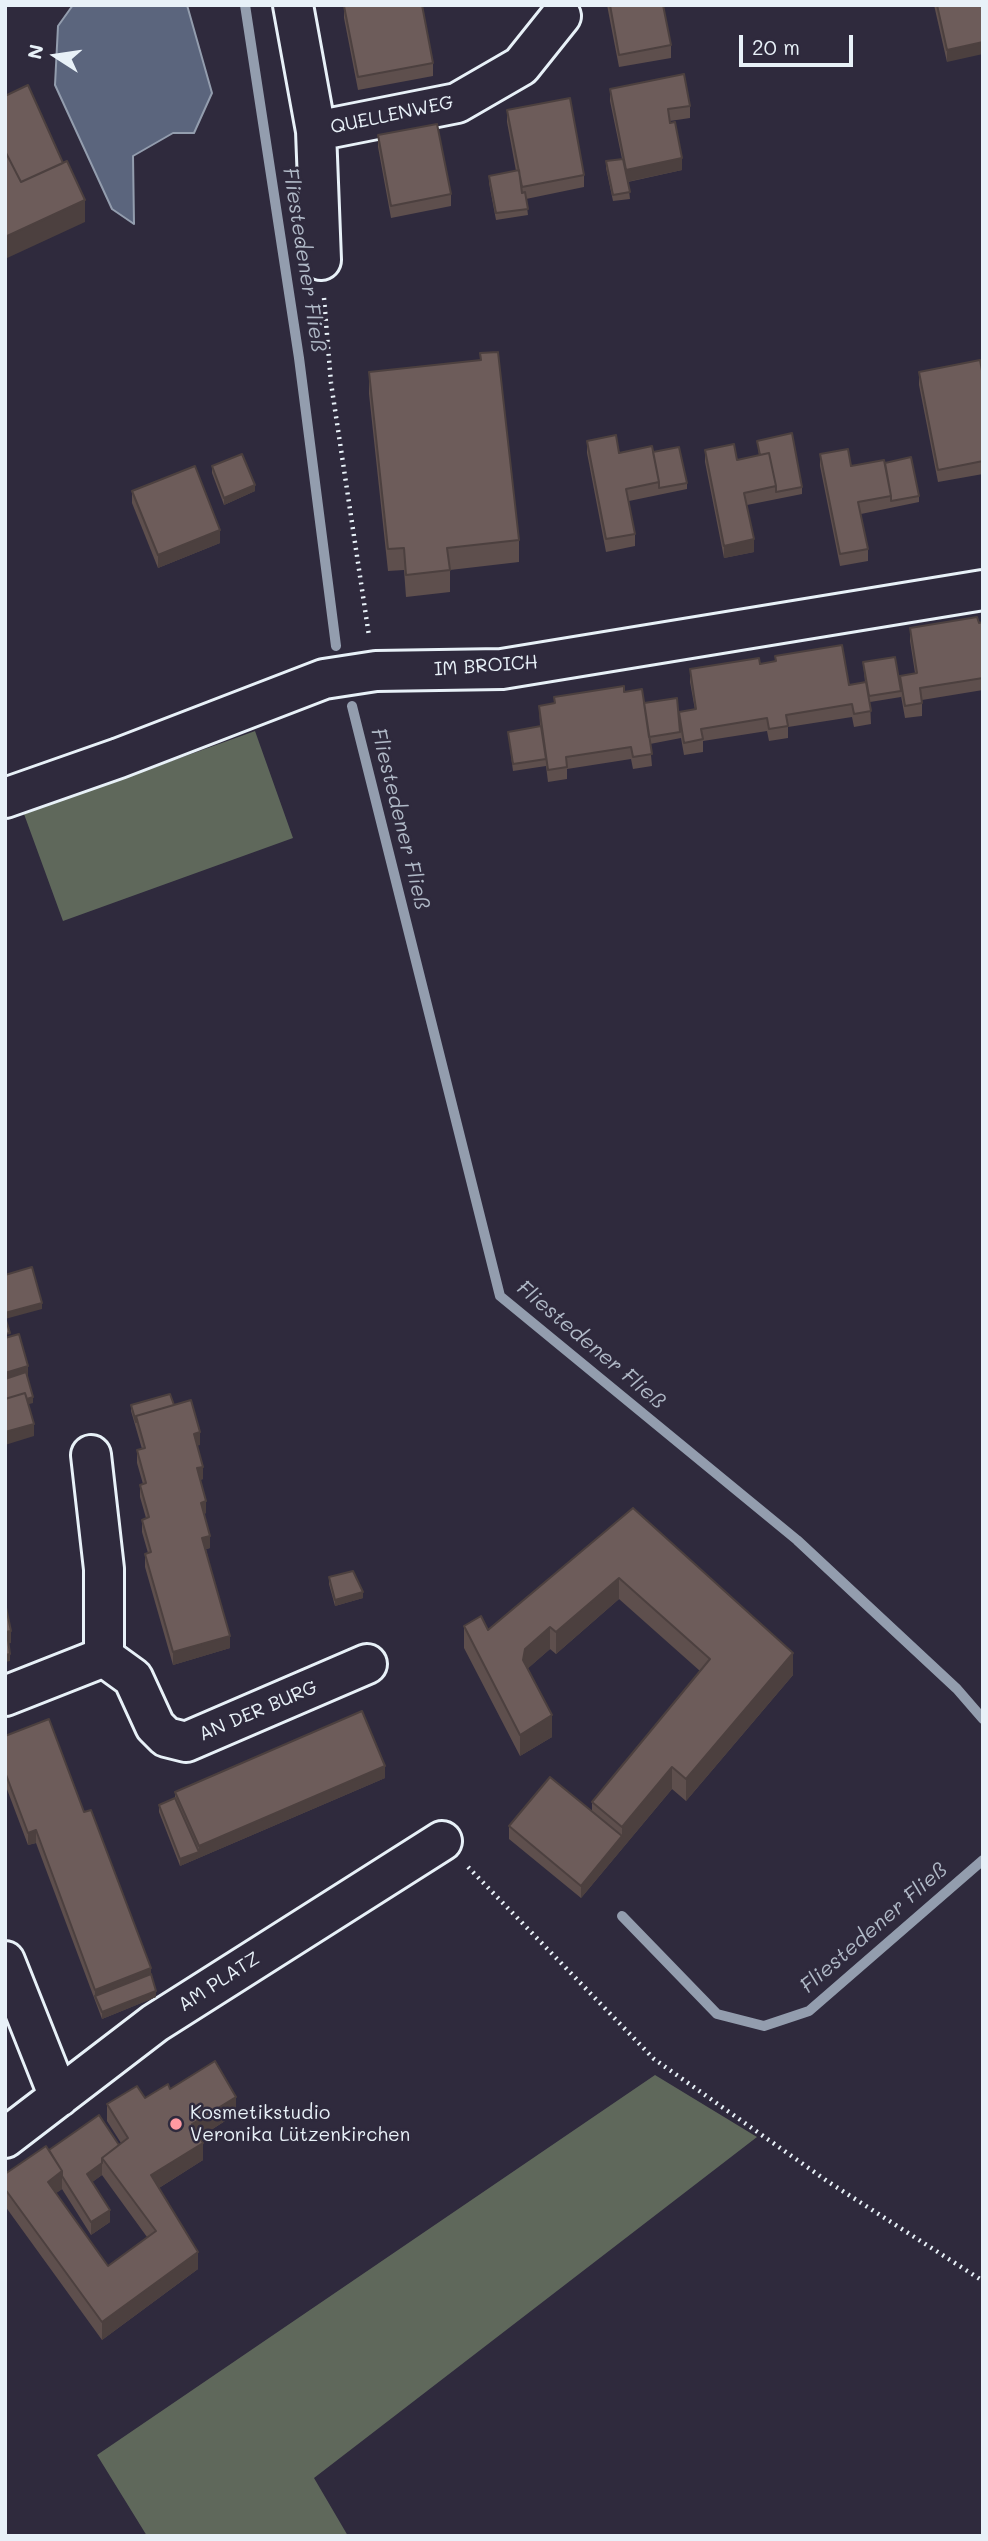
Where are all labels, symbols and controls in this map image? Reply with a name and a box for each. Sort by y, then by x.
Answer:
north arrow [21,21,91,91]
scale bar [743,21,857,65]
text: 20 m [752,33,800,60]
text: N [21,42,49,61]
street label: QUELLENWEG [329,91,455,139]
water label: Fliestedener Fließ [277,166,331,354]
street label: IM BROICH [433,651,539,681]
water label: Fliestedener Fließ [365,725,435,913]
water label: Fliestedener Fließ [511,1275,671,1415]
street label: AN DER BURG [195,1676,321,1746]
water label: Fliestedener Fließ [795,1857,953,1999]
street label: AM PLATZ [174,1947,264,2017]
place label: Kosmetikstudio Veronika Lützenkirchen [190,2102,410,2146]
marker: Kosmetikstudio Veronika Lützenkirchen [168,2116,184,2132]

